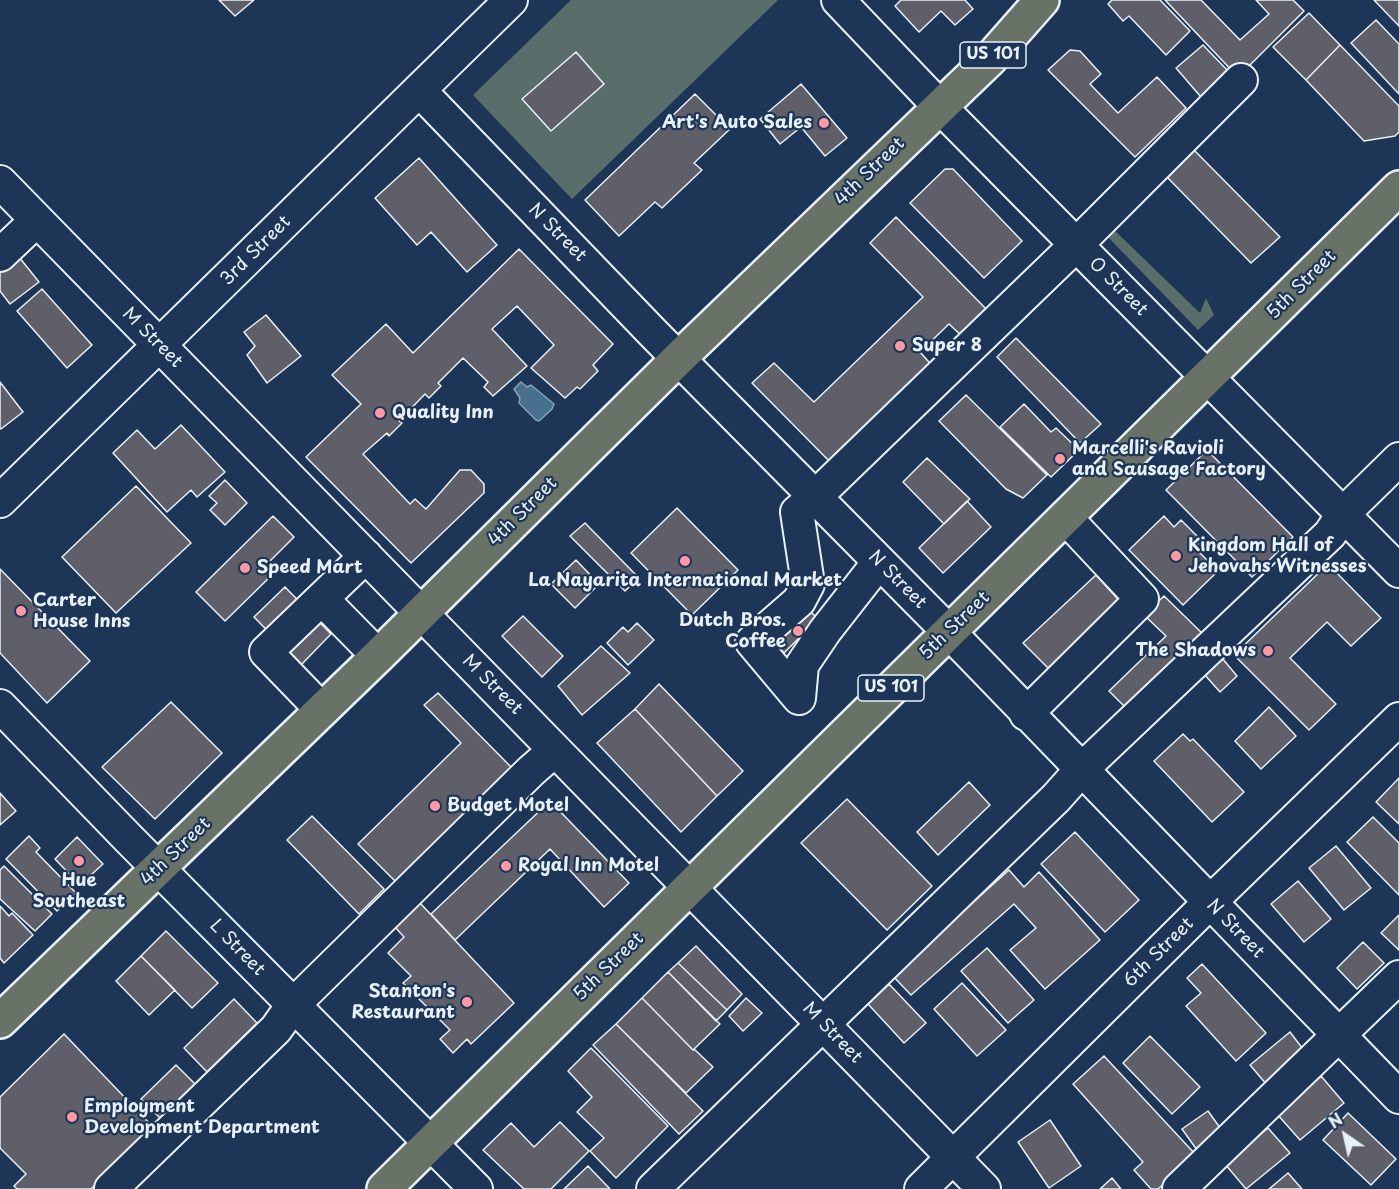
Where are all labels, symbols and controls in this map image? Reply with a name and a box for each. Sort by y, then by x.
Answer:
road number: US 101 [960,42,1026,68]
place label: Art's Auto Sales [662,112,812,134]
marker: Art's Auto Sales [817,116,831,130]
street label: 4th Street [830,133,910,211]
street label: N Street [523,199,591,267]
street label: 3rd Street [216,211,296,291]
street label: 5th Street [1263,246,1341,324]
street label: O Street [1084,253,1152,321]
street label: M Street [117,303,187,373]
place label: Super 8 [912,335,982,357]
marker: Super 8 [893,339,907,353]
place label: Quality Inn [392,402,494,424]
marker: Quality Inn [373,406,387,420]
place label: Marcelli's Ravioli and Sausage Factory [1072,438,1266,480]
marker: Marcelli's Ravioli and Sausage Factory [1053,452,1067,466]
street label: 4th Street [484,473,562,551]
place label: Kingdom Hall of Jehovahs Witnesses [1188,535,1367,578]
street label: N Street [863,546,931,614]
marker: Kingdom Hall of Jehovahs Witnesses [1169,549,1183,563]
marker: La Nayarita International Market [678,554,692,568]
place label: Speed Mart [257,557,363,579]
marker: Speed Mart [238,561,252,575]
place label: La Nayarita International Market [528,570,842,592]
street label: 5th Street [916,587,994,665]
place label: Carter House Inns [33,590,130,632]
marker: Carter House Inns [14,604,28,618]
place label: Dutch Bros. Coffee [679,610,786,652]
marker: Dutch Bros. Coffee [791,624,805,638]
place label: The Shadows [1135,640,1256,662]
marker: The Shadows [1261,644,1275,658]
street label: M Street [457,650,527,720]
road number: US 101 [858,675,924,701]
place label: Budget Motel [447,795,569,817]
marker: Budget Motel [428,799,442,813]
street label: 4th Street [136,813,216,891]
marker: Hue Southeast [72,854,86,868]
place label: Royal Inn Motel [518,855,659,877]
marker: Royal Inn Motel [499,859,513,873]
place label: Hue Southeast [33,870,125,912]
street label: N Street [1202,895,1268,963]
street label: 6th Street [1119,913,1199,993]
street label: L Street [205,915,269,981]
street label: 5th Street [570,928,648,1006]
place label: Stanton's Restaurant [352,981,455,1024]
marker: Stanton's Restaurant [460,995,474,1009]
street label: M Street [798,998,866,1068]
place label: Employment Development Department [84,1096,320,1138]
north arrow [1315,1105,1375,1165]
text: N [1323,1107,1347,1134]
marker: Employment Development Department [65,1110,79,1124]

